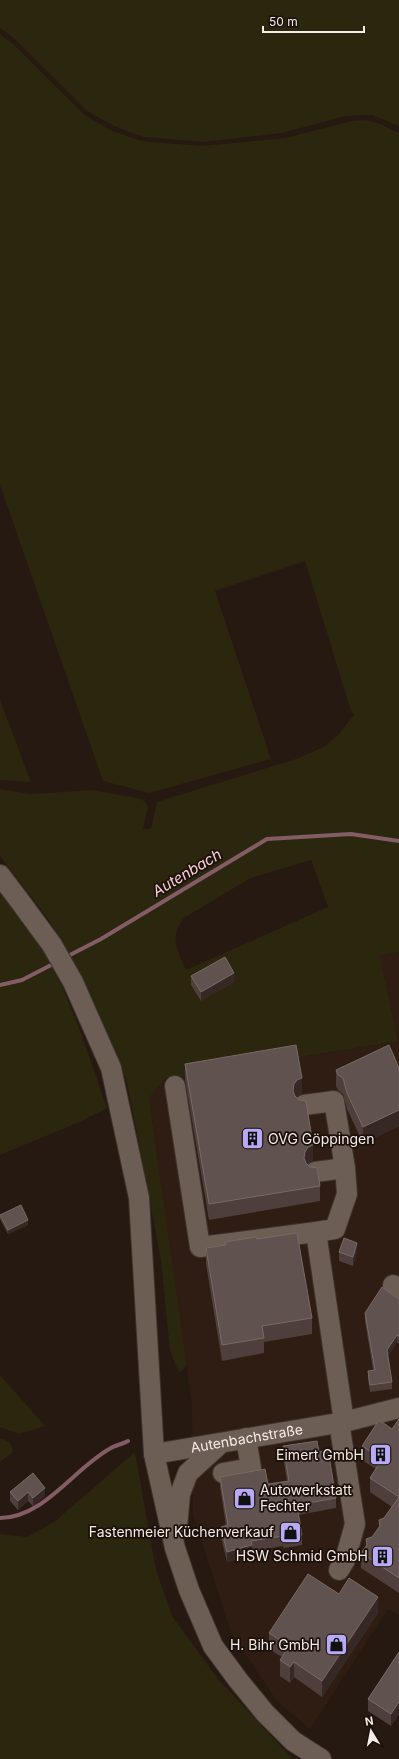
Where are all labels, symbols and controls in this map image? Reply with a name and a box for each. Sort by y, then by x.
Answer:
scale bar [263,8,364,34]
text: 50 m [269,14,298,29]
water label: Autenbach [148,844,225,901]
building icon: OVG Göppingen [239,1126,265,1152]
place label: OVG Göppingen [268,1130,374,1147]
street label: Autenbachstraße [189,1420,304,1456]
building icon: Eimert GmbH [367,1442,393,1468]
place label: Eimert GmbH [276,1446,364,1463]
place label: Autowerkstatt Fechter [260,1481,352,1514]
shop icon: Autowerkstatt Fechter [232,1485,258,1511]
shop icon: Fastenmeier Küchenverkauf [277,1519,303,1545]
place label: Fastenmeier Küchenverkauf [89,1523,274,1540]
building icon: HSW Schmid GmbH [370,1543,396,1569]
place label: HSW Schmid GmbH [236,1547,368,1564]
shop icon: H. Bihr GmbH [323,1632,349,1658]
place label: H. Bihr GmbH [230,1636,320,1653]
north arrow [351,1711,391,1751]
text: N [364,1714,375,1729]

